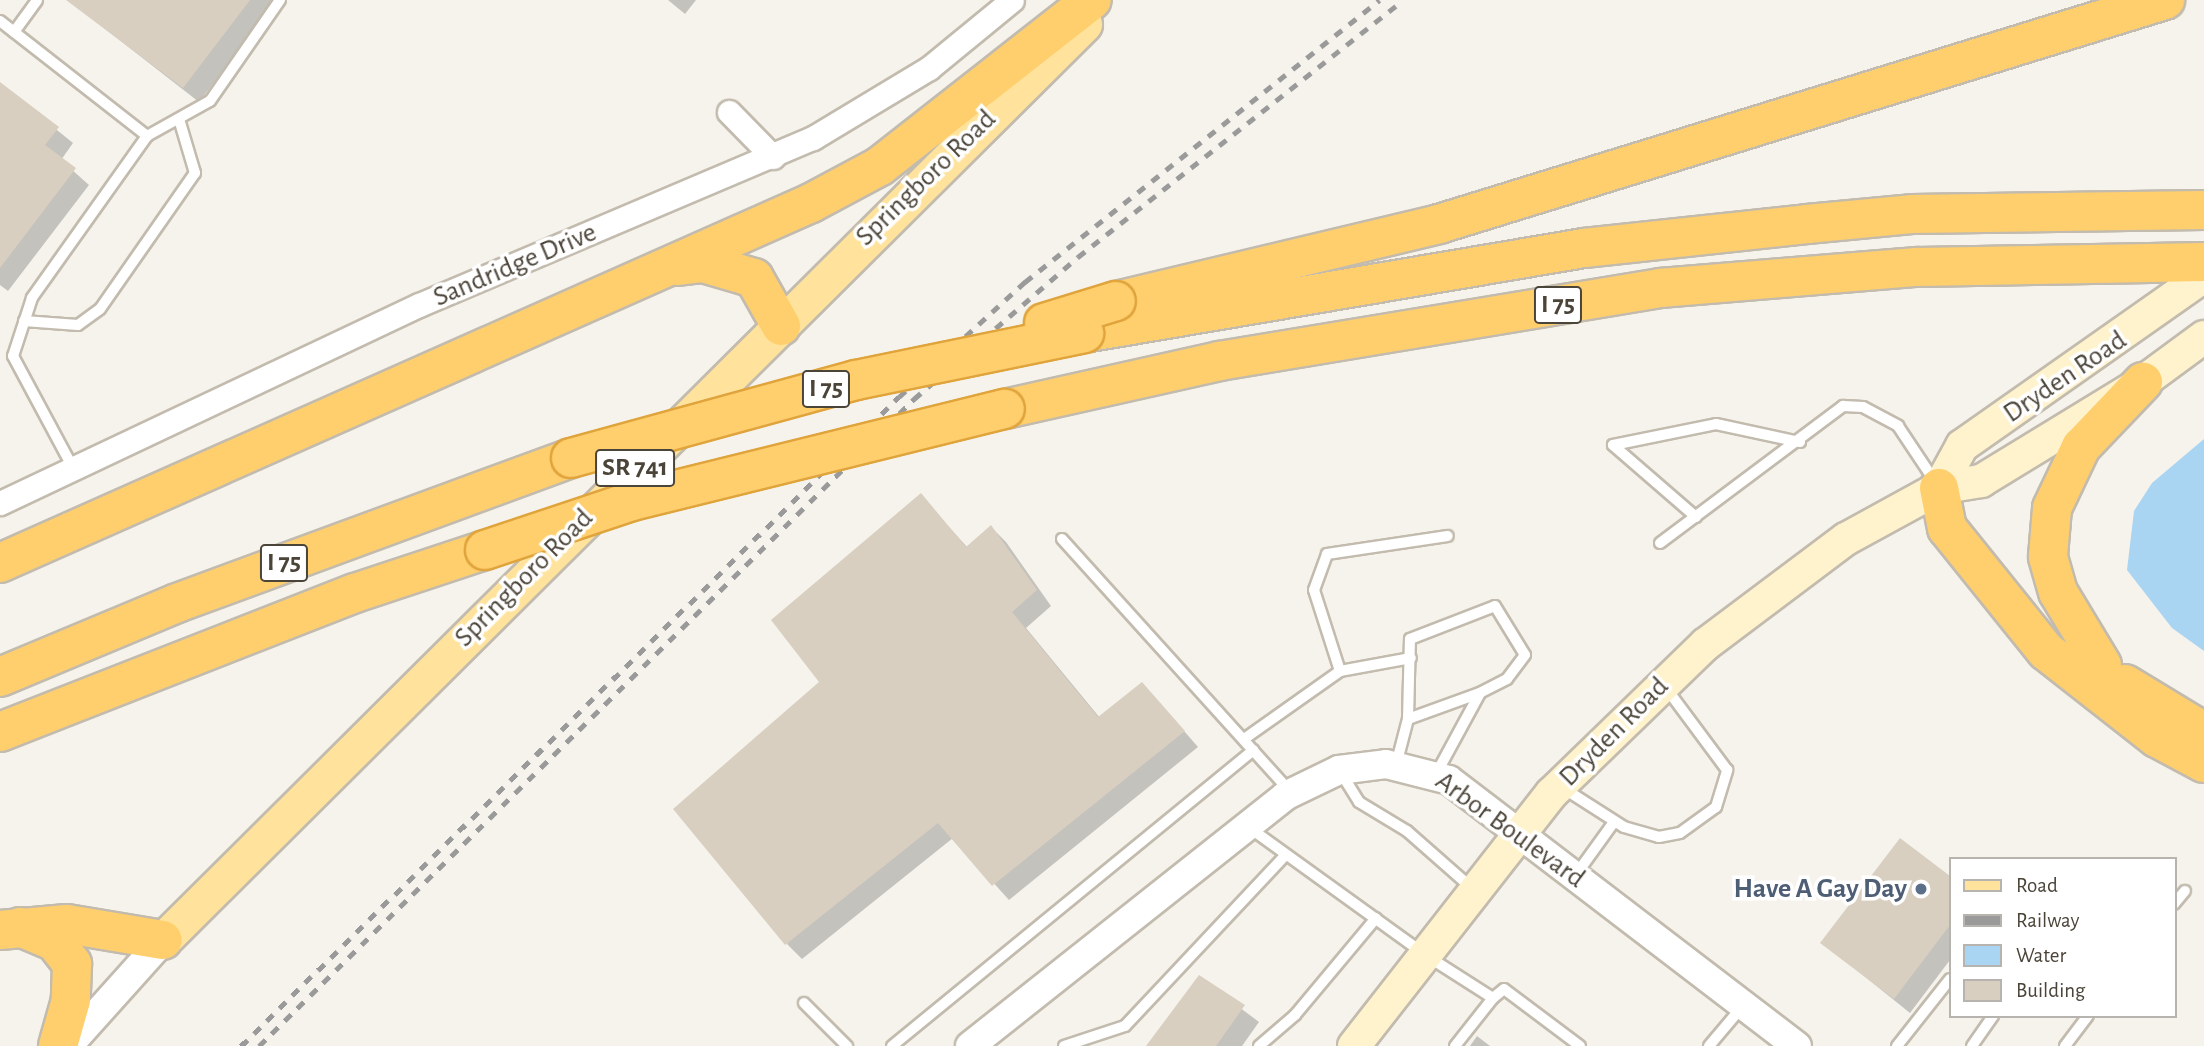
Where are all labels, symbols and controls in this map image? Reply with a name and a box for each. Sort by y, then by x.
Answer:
street label: Springboro Road [849,103,1003,253]
street label: Sandridge Drive [428,216,602,314]
road number: I 75 [1534,282,1582,328]
street label: Dryden Road [1997,324,2133,430]
road number: I 75 [802,366,850,412]
road number: SR 741 [595,446,675,490]
street label: Springboro Road [448,502,600,654]
road number: I 75 [260,540,308,586]
street label: Dryden Road [1552,670,1676,794]
street label: Arbor Boulevard [1429,764,1591,896]
legend [1948,857,2176,1018]
place label: Have A Gay Day [1734,872,1907,906]
text: Road [2016,875,2058,896]
marker: Have A Gay Day [1913,881,1929,897]
text: Railway [2016,910,2079,931]
text: Water [2016,945,2066,966]
text: Building [2016,980,2085,1001]

